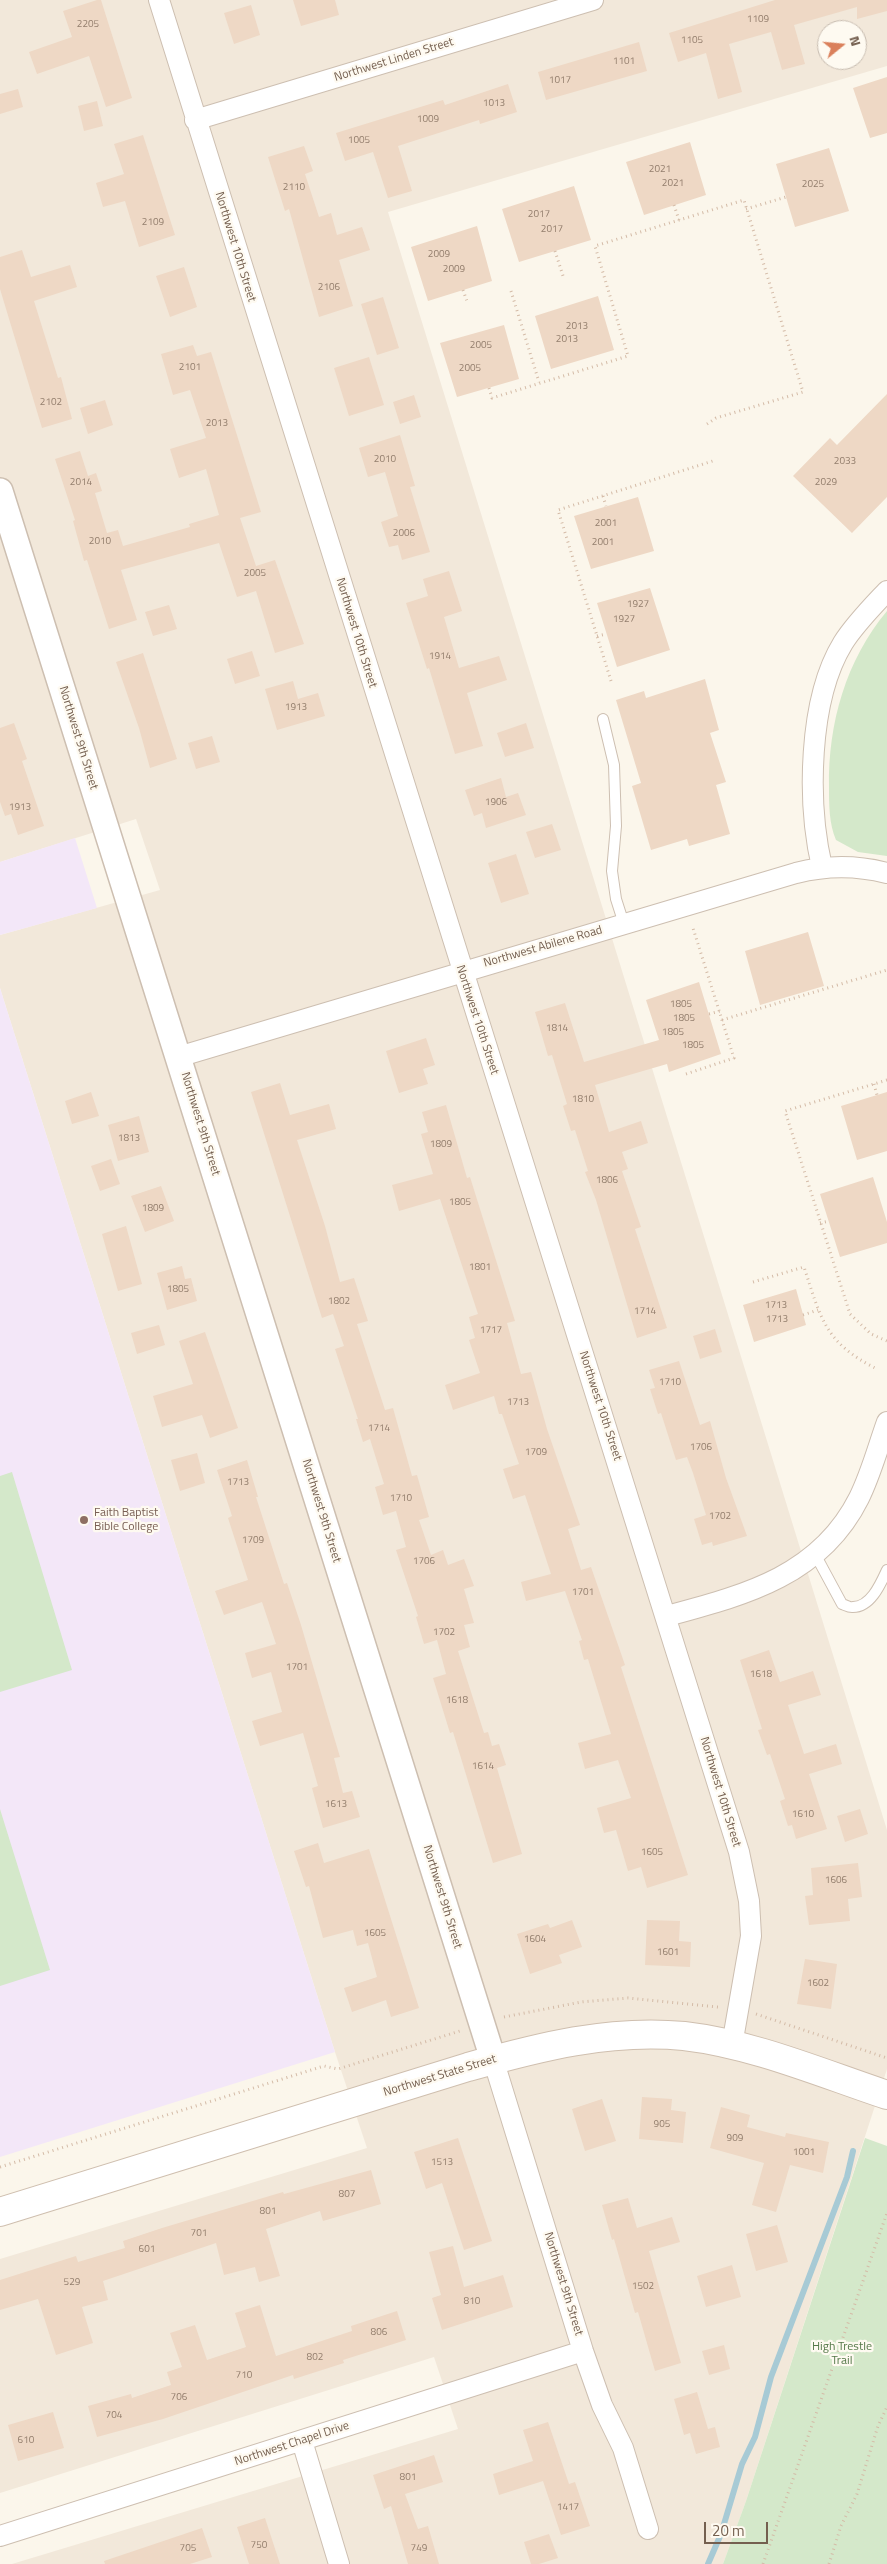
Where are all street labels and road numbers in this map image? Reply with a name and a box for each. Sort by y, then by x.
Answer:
street label: Northwest Linden Street [333,35,455,85]
street label: Northwest 10th Street [211,190,259,304]
street label: Northwest 10th Street [332,576,380,690]
street label: Northwest 9th Street [55,684,101,792]
street label: Northwest Abilene Road [482,923,604,971]
street label: Northwest 10th Street [452,963,502,1077]
street label: Northwest 9th Street [177,1070,223,1178]
street label: Northwest 10th Street [575,1349,625,1463]
street label: Northwest 9th Street [298,1457,344,1565]
street label: Northwest 10th Street [696,1735,744,1849]
street label: Northwest 9th Street [419,1843,465,1951]
street label: Northwest State Street [382,2052,498,2100]
street label: Northwest 9th Street [540,2230,586,2338]
street label: Northwest Chapel Drive [233,2419,351,2469]

